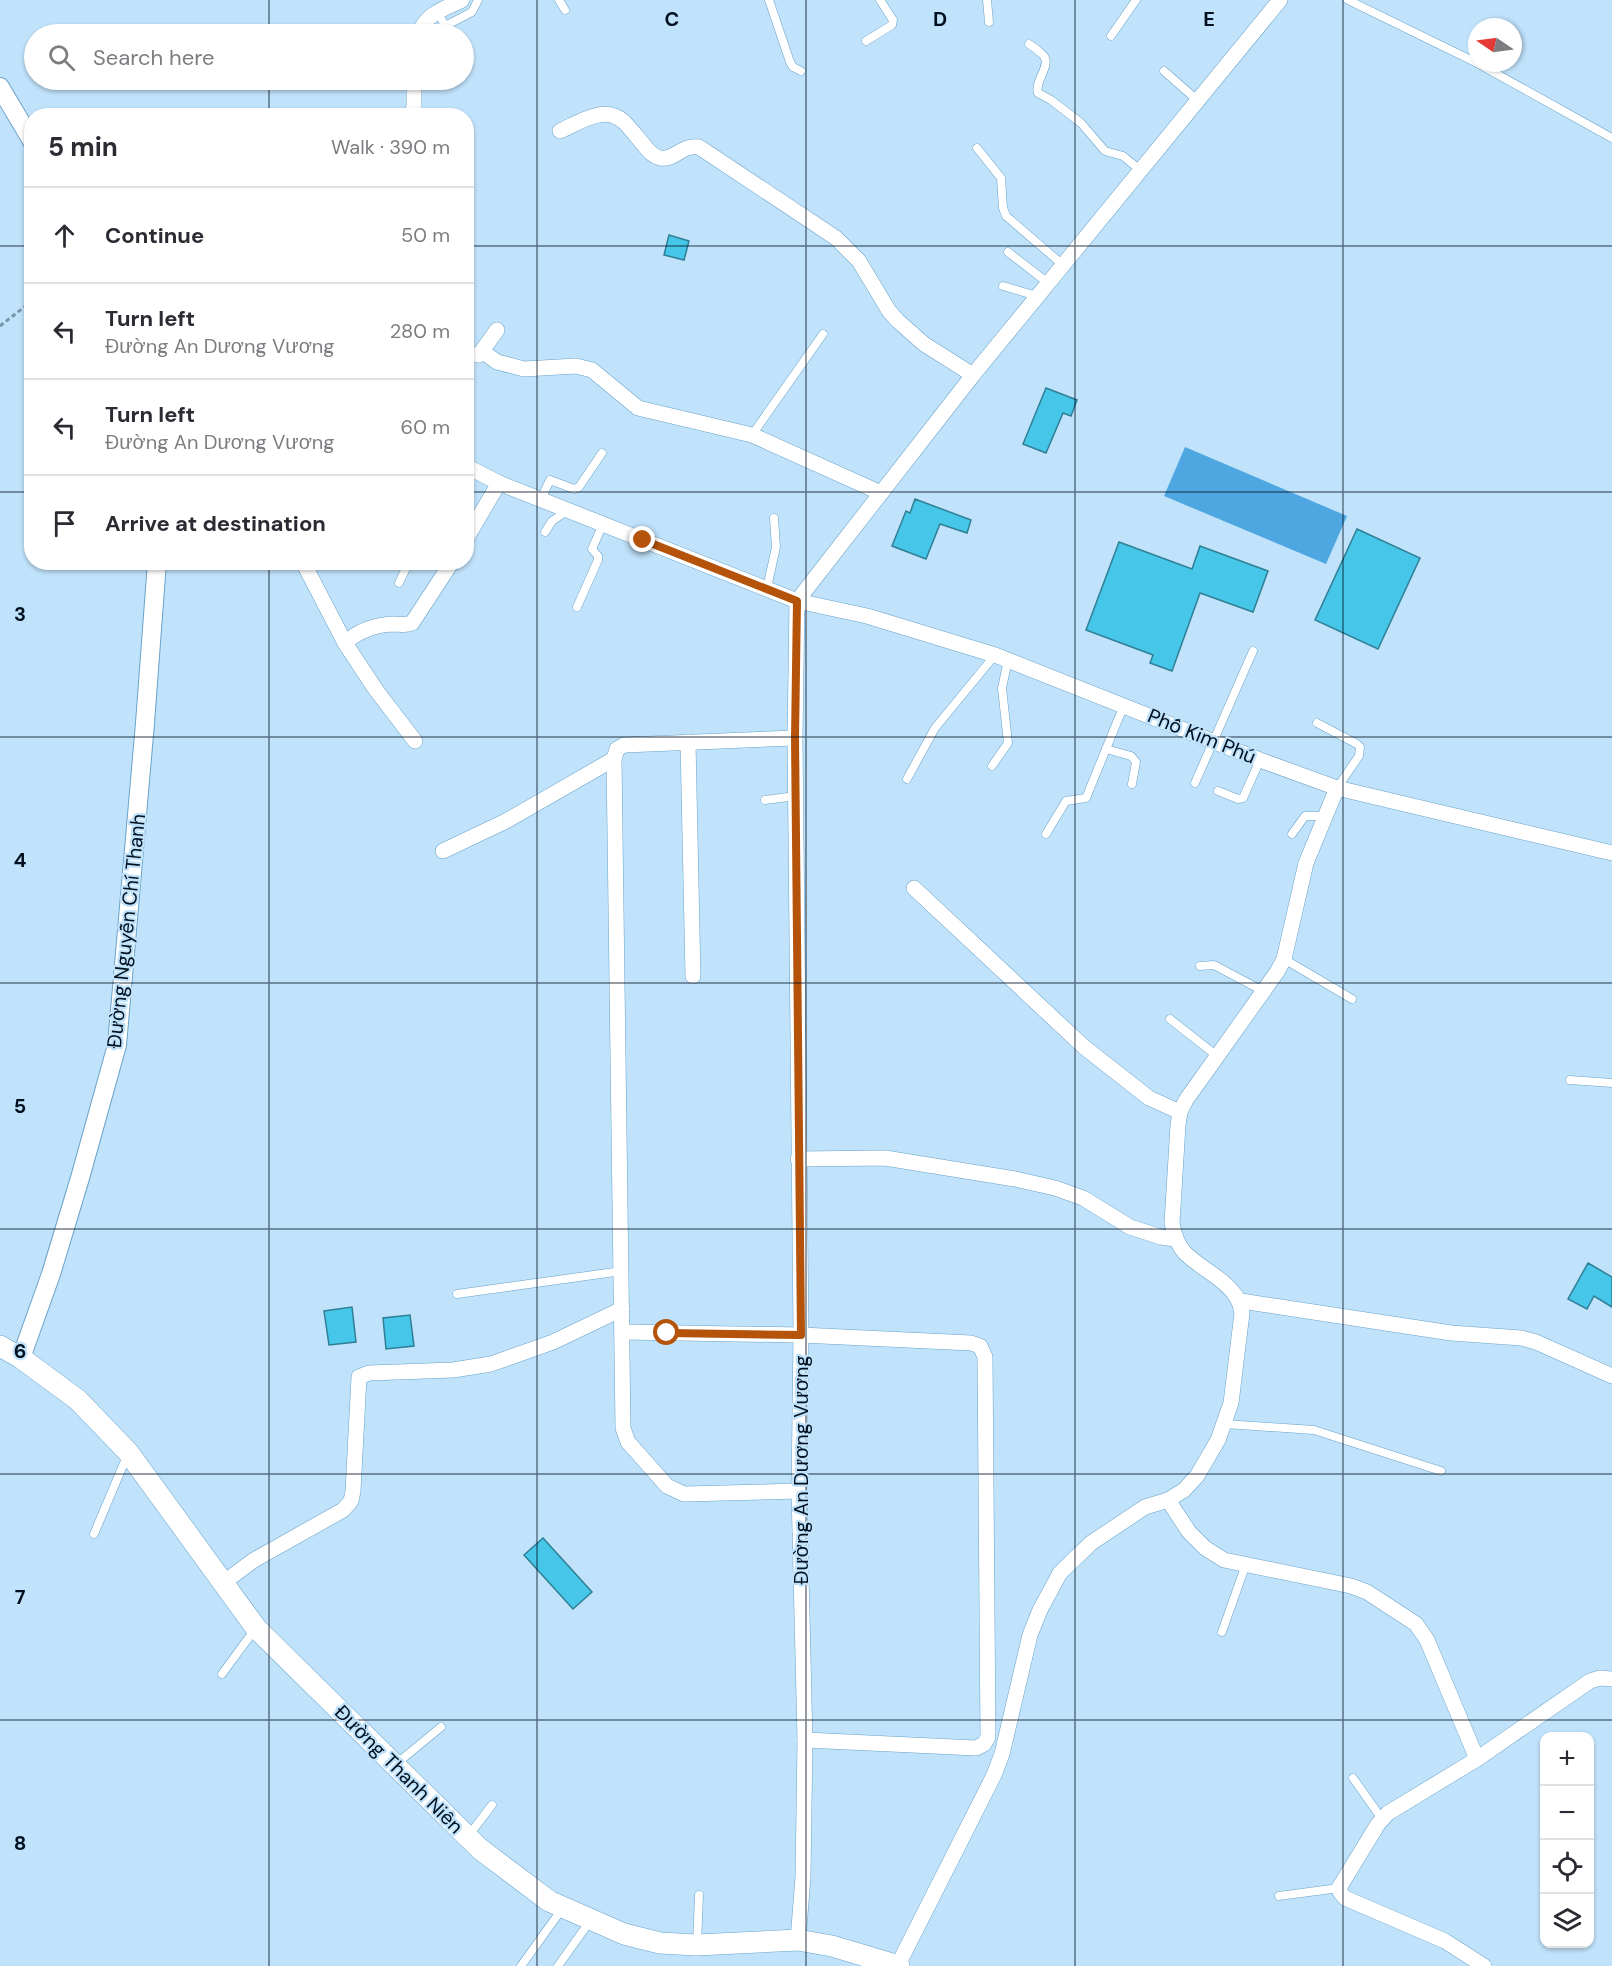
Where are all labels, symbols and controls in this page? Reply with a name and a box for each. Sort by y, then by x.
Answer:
text: C [665,6,679,32]
text: D [933,6,947,32]
text: E [1203,6,1215,32]
north arrow [1468,18,1522,72]
search box [24,24,474,90]
icon: search [45,41,78,74]
text: Search here [93,43,214,72]
text: 5 min [48,130,118,164]
text: Walk · 390 m [331,134,450,160]
icon: ahead [48,219,81,252]
text: Continue [105,221,204,250]
text: 50 m [401,222,450,248]
text: Turn left [105,304,195,333]
icon: left [48,315,81,348]
text: 280 m [390,318,450,344]
text: Đường An Dương Vương [105,333,334,359]
text: Turn left [105,400,195,429]
icon: left [48,411,81,444]
text: 60 m [401,414,450,440]
text: Đường An Dương Vương [105,429,334,455]
icon: arrive [48,507,81,540]
text: Arrive at destination [105,509,326,538]
route end [629,526,655,552]
text: 3 [14,601,26,627]
street label: Phố Kim Phú [1144,703,1260,769]
street label: Đường Nguyễn Chí Thanh [101,812,151,1050]
text: 4 [14,847,27,873]
text: 5 [14,1093,26,1119]
route start [653,1319,679,1345]
text: 6 [14,1338,26,1364]
street label: Đường An Dương Vương [788,1355,814,1585]
text: 7 [15,1584,26,1610]
street label: Đường Thanh Niên [329,1699,469,1839]
map controls [1540,1732,1594,1948]
button: + [1540,1732,1594,1786]
button: − [1540,1786,1594,1840]
text: 8 [14,1830,26,1856]
button: locate [1540,1840,1594,1894]
button: layers [1540,1894,1594,1948]

